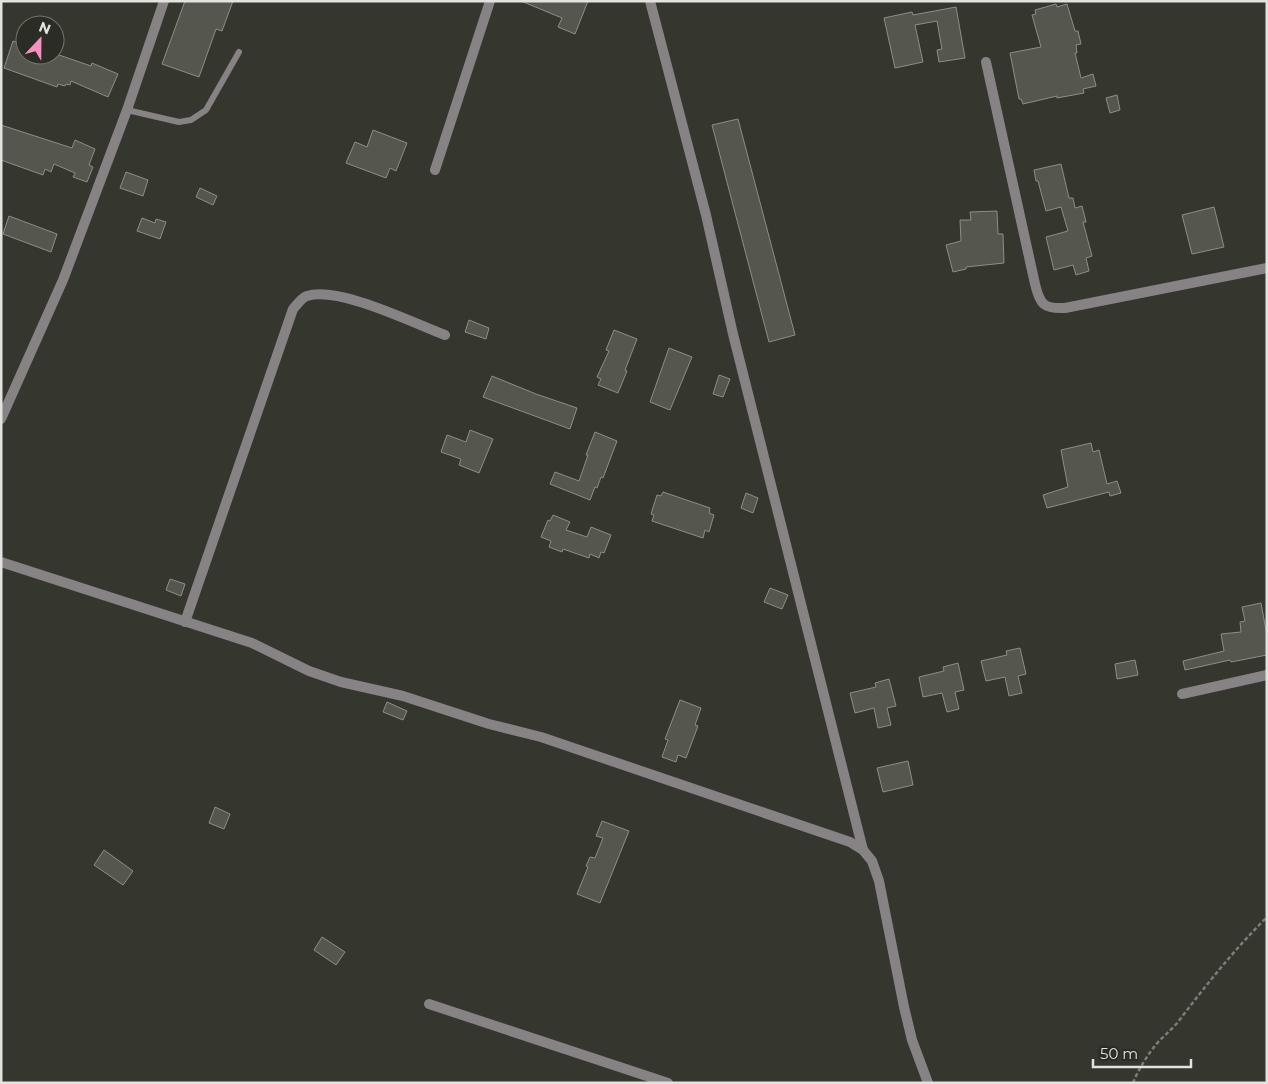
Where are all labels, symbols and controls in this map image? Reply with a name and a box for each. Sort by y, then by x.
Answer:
north arrow [15,15,65,65]
text: N [36,17,53,38]
scale bar [1093,1036,1190,1068]
text: 50 m [1100,1044,1138,1063]

